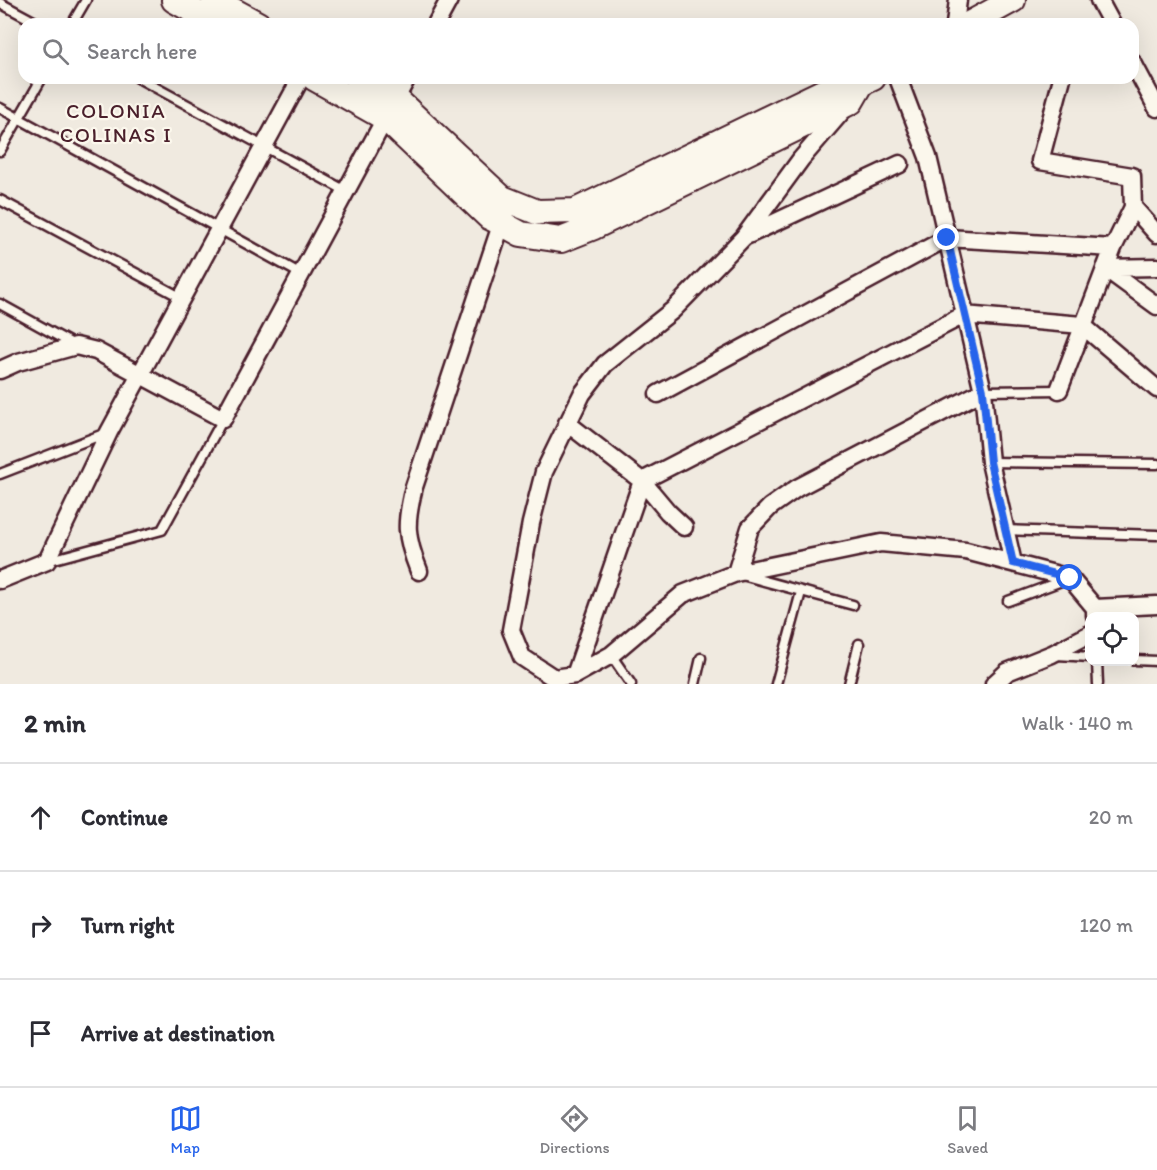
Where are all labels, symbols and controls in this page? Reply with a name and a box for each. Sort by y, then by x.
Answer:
search box [18,18,1139,84]
icon: search [39,35,72,68]
text: Search here [87,38,197,65]
district label: COLONIA COLINAS I [60,98,172,147]
route end [933,224,959,250]
route start [1056,564,1082,590]
map controls [1085,612,1139,666]
button: locate [1085,612,1139,666]
text: 2 min [24,707,86,739]
text: Walk · 140 m [1022,711,1133,735]
icon: ahead [24,801,57,834]
text: Continue [81,804,168,831]
text: 20 m [1089,805,1133,829]
icon: right [24,909,57,942]
text: Turn right [81,912,175,939]
text: 120 m [1080,913,1133,937]
icon: arrive [24,1017,57,1050]
text: Arrive at destination [81,1020,275,1047]
tab: Map [169,1102,202,1157]
tab: Directions [539,1102,610,1157]
tab: Saved [947,1102,988,1157]

